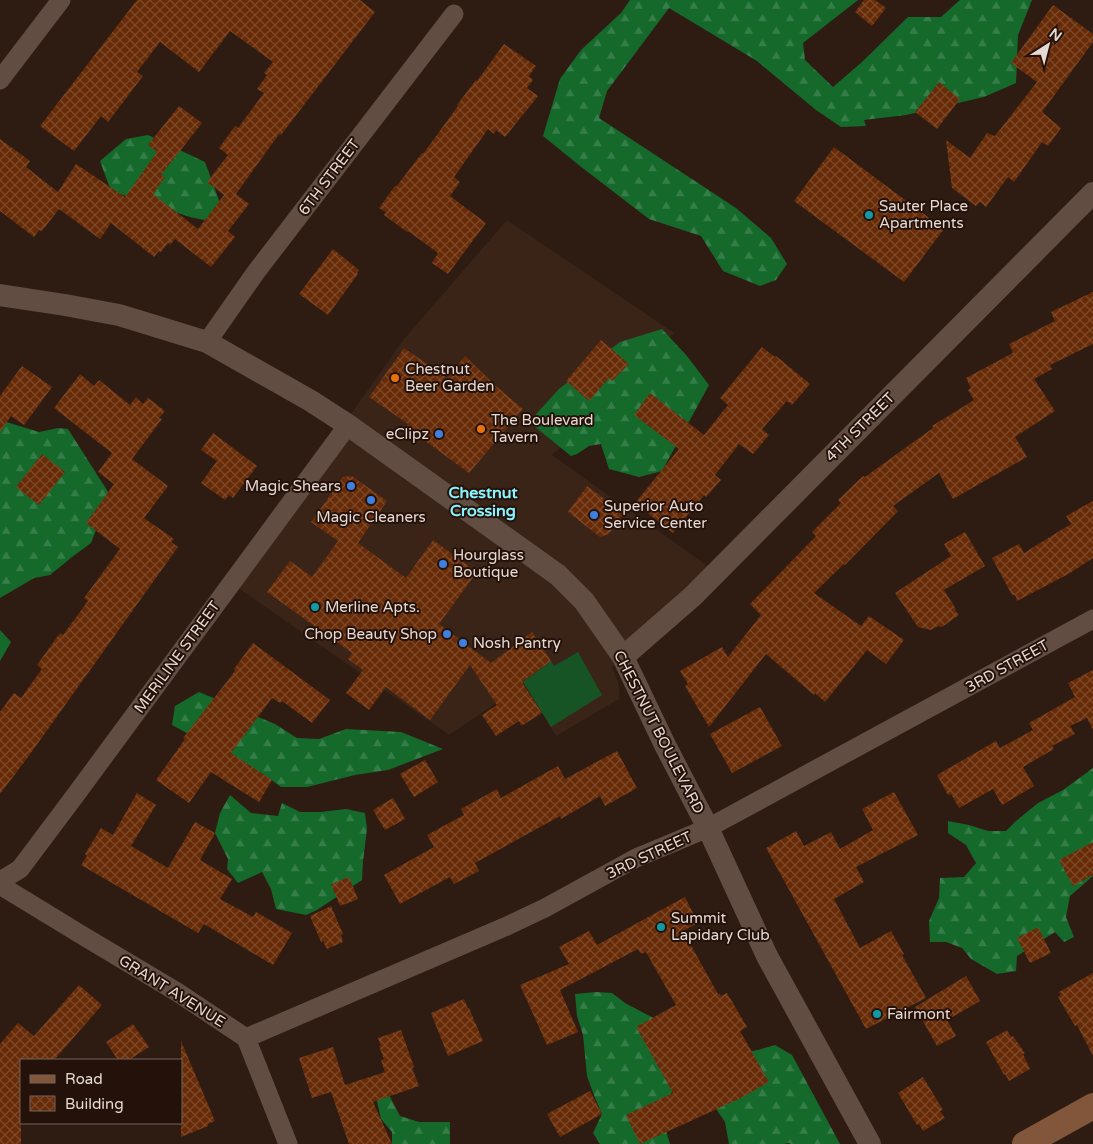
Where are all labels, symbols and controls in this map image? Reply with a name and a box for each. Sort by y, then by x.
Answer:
north arrow [1023,20,1073,70]
text: N [1046,25,1065,45]
street label: 6TH STREET [295,135,363,219]
place label: Sauter Place Apartments [879,197,968,232]
marker: Sauter Place Apartments [863,209,875,221]
place label: Chestnut Beer Garden [405,360,494,395]
marker: Chestnut Beer Garden [389,372,401,384]
street label: 4TH STREET [822,389,898,465]
place label: The Boulevard Tavern [491,411,594,446]
marker: The Boulevard Tavern [475,423,487,435]
place label: eClipz [386,425,429,443]
marker: eClipz [433,428,445,440]
place label: Magic Shears [245,477,341,495]
marker: Magic Shears [345,480,357,492]
district label: Chestnut Crossing [448,483,518,521]
marker: Magic Cleaners [365,494,377,506]
place label: Superior Auto Service Center [604,497,707,532]
place label: Magic Cleaners [316,508,426,526]
marker: Superior Auto Service Center [588,509,600,521]
place label: Hourglass Boutique [453,546,524,581]
marker: Hourglass Boutique [437,558,449,570]
street label: MERILINE STREET [130,597,224,717]
place label: Merline Apts. [325,598,420,616]
marker: Merline Apts. [309,601,321,613]
place label: Chop Beauty Shop [304,625,437,643]
marker: Chop Beauty Shop [441,628,453,640]
place label: Nosh Pantry [473,634,561,652]
street label: 3RD STREET [962,636,1052,696]
marker: Nosh Pantry [457,637,469,649]
street label: CHESTNUT BOULEVARD [610,647,708,817]
street label: 3RD STREET [603,827,695,883]
place label: Summit Lapidary Club [671,909,770,944]
marker: Summit Lapidary Club [655,921,667,933]
street label: GRANT AVENUE [116,951,228,1031]
place label: Fairmont [887,1005,951,1023]
marker: Fairmont [871,1008,883,1020]
legend [20,1059,182,1124]
text: Road [65,1070,103,1088]
text: Building [65,1095,124,1113]

